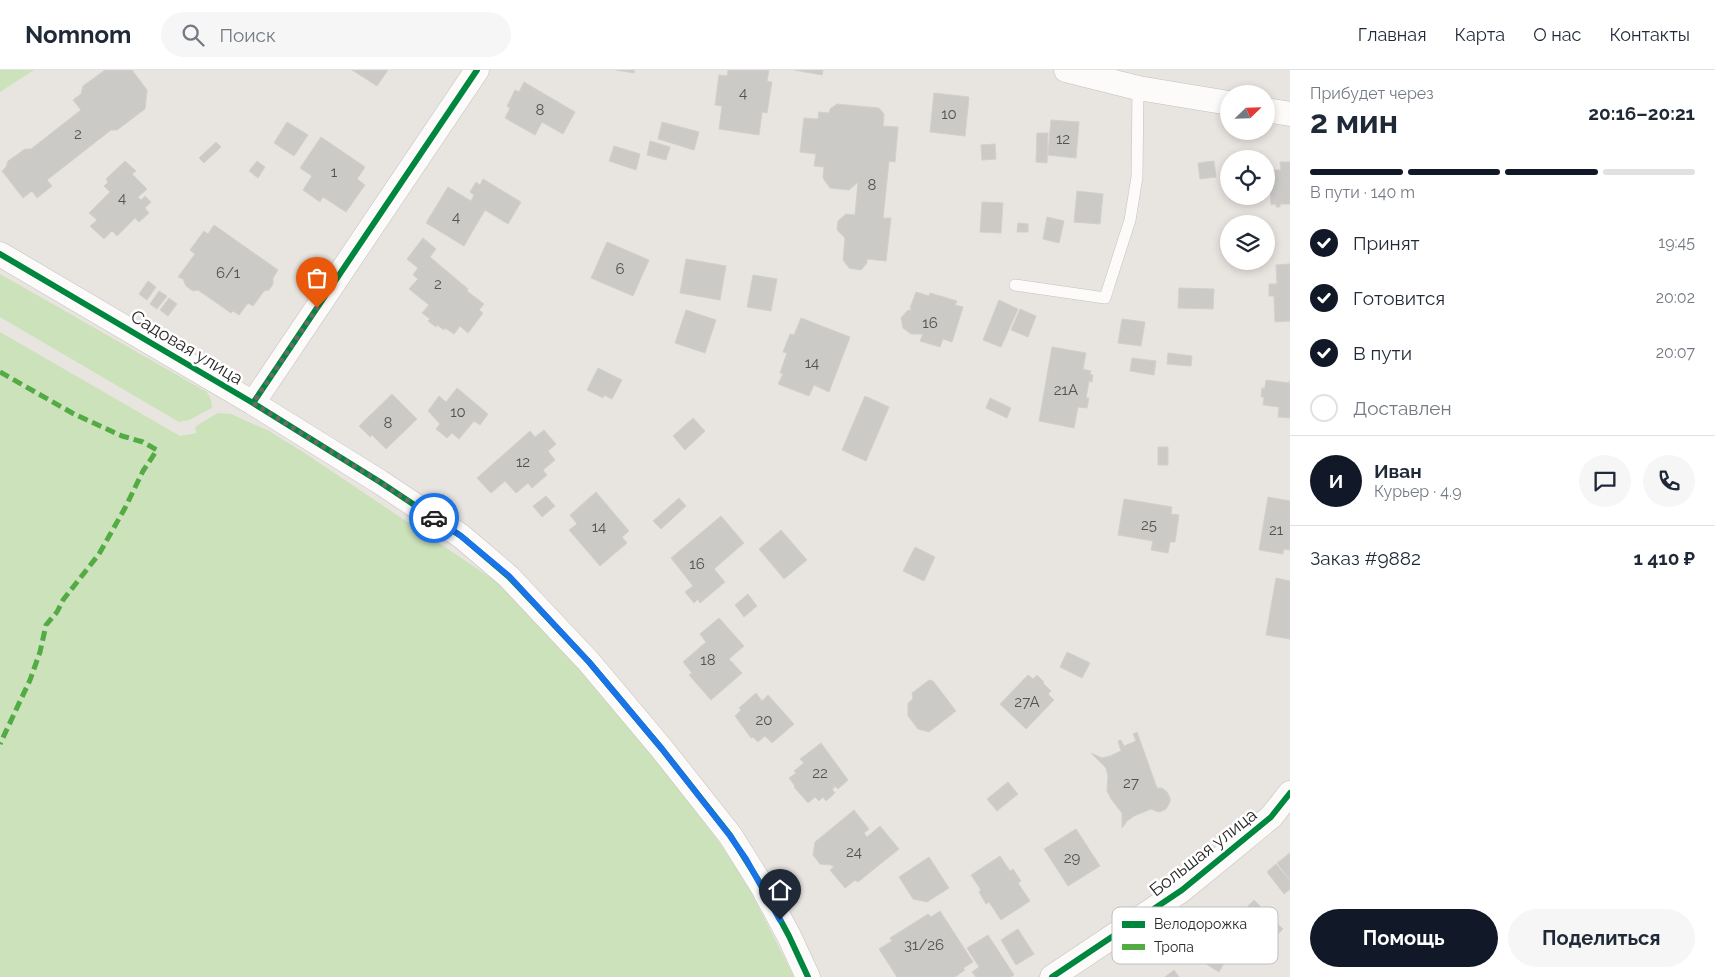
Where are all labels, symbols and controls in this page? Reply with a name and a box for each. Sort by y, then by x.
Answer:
search box [161,12,511,57]
text: Nomnom [25,20,131,49]
icon: search [179,21,207,49]
text: Поиск [219,24,276,46]
text: Главная [1358,24,1426,45]
text: Карта [1454,24,1505,45]
text: О нас [1533,24,1581,45]
text: Контакты [1609,24,1690,45]
house number: 4 [739,84,747,102]
text: Прибудет через [1310,84,1434,103]
north arrow [1220,85,1275,140]
map controls [1220,85,1275,270]
house number: 8 [536,101,545,119]
text: 20:16–20:21 [1588,102,1695,124]
text: 2 мин [1310,103,1398,140]
house number: 10 [941,105,957,123]
house number: 2 [74,125,82,143]
house number: 12 [1056,130,1070,148]
button: locate [1220,150,1275,205]
house number: 1 [331,163,338,181]
house number: 8 [868,176,877,194]
text: В пути · 140 m [1310,183,1415,202]
house number: 4 [118,189,126,207]
house number: 4 [452,208,460,226]
button: layers [1220,215,1275,270]
icon: check [1310,229,1338,257]
text: Принят [1353,232,1420,254]
text: 19:45 [1658,233,1695,252]
pin [296,257,338,308]
house number: 6 [615,260,625,278]
house number: 6/1 [216,264,241,282]
icon: bag [303,264,331,292]
house number: 2 [434,275,442,293]
icon: check [1310,284,1338,312]
text: Готовится [1353,287,1445,309]
text: 20:02 [1656,288,1695,307]
street label: Садовая улица [127,305,247,389]
house number: 16 [922,314,938,332]
icon: check [1310,339,1338,367]
text: В пути [1353,342,1412,364]
text: 20:07 [1656,343,1695,362]
house number: 14 [805,354,819,372]
house number: 21А [1054,381,1078,399]
text: Доставлен [1353,397,1452,419]
house number: 10 [450,403,466,421]
house number: 8 [384,414,393,432]
house number: 12 [516,453,530,471]
button: chat [1579,455,1631,507]
button: phone [1643,455,1695,507]
text: Иван [1374,460,1422,482]
text: И [1329,470,1343,492]
text: Курьер · 4.9 [1374,482,1462,501]
courier [409,493,459,543]
icon: car [420,504,448,532]
house number: 25 [1141,516,1157,534]
house number: 14 [592,518,606,536]
house number: 21 [1269,521,1284,539]
text: Заказ #9882 [1310,547,1421,569]
text: 1 410 ₽ [1634,547,1695,569]
house number: 16 [689,555,705,573]
house number: 18 [700,651,716,669]
house number: 27А [1014,693,1040,711]
house number: 20 [756,711,773,729]
house number: 22 [812,764,828,782]
house number: 27 [1123,774,1139,792]
street label: Большая улица [1145,804,1261,900]
house number: 24 [846,843,862,861]
house number: 29 [1064,849,1081,867]
pin [759,869,801,920]
icon: home [766,876,794,904]
legend [1112,907,1278,964]
button: Помощь [1310,909,1498,967]
button: Поделиться [1508,909,1695,967]
text: Велодорожка [1154,916,1247,932]
house number: 31/26 [904,936,944,954]
text: Тропа [1154,939,1194,955]

